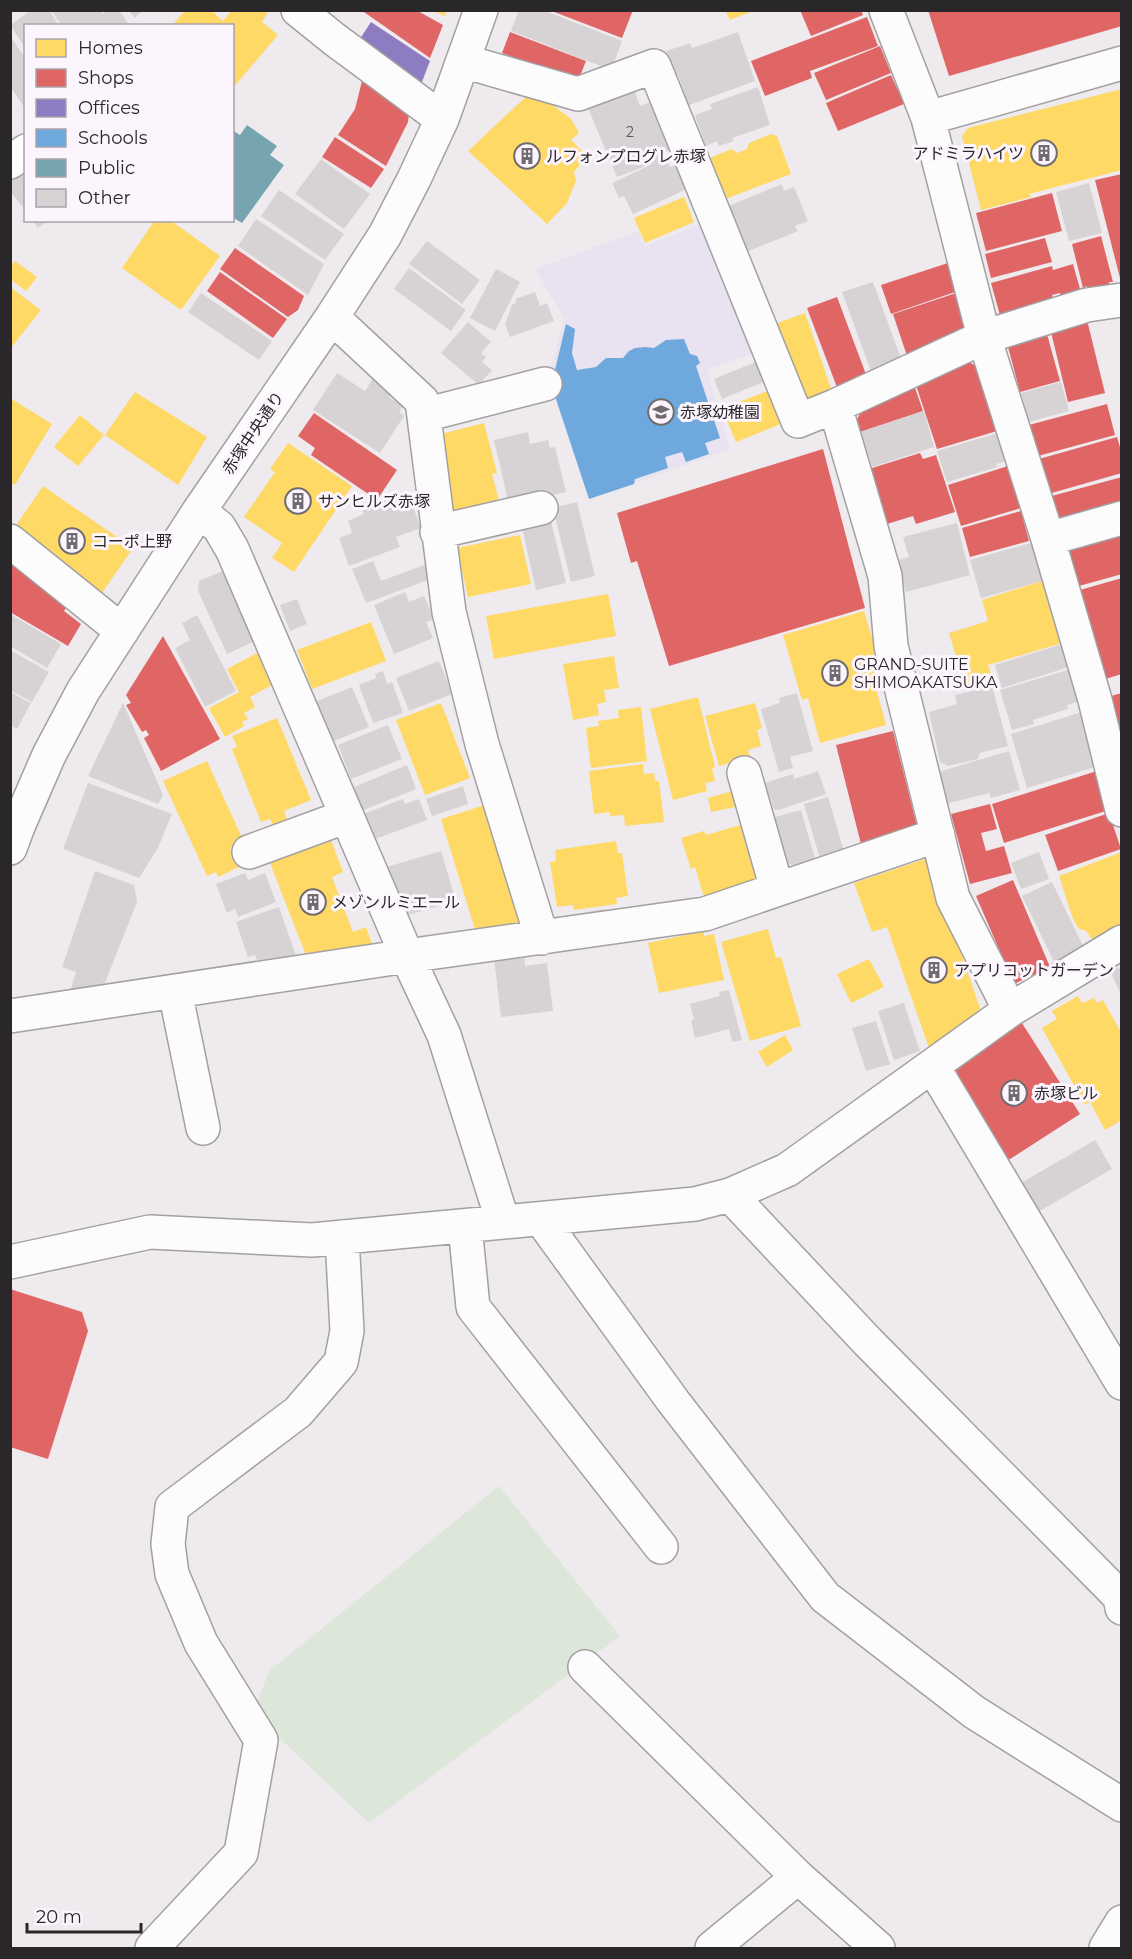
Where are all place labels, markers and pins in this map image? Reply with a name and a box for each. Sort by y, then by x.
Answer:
building icon: アドミラハイツ [1029,138,1059,168]
building icon: ルフォンプログレ赤塚 [512,141,542,171]
place label: アドミラハイツ [912,144,1024,163]
place label: ルフォンプログレ赤塚 [546,147,706,166]
school or university icon: 赤塚幼稚園 [646,397,676,427]
place label: 赤塚幼稚園 [680,403,760,422]
building icon: サンヒルズ赤塚 [283,486,313,516]
place label: サンヒルズ赤塚 [318,492,430,511]
building icon: コーポ上野 [57,526,87,556]
place label: コーポ上野 [92,532,172,551]
place label: GRAND-SUITE SHIMOAKATSUKA [854,655,998,692]
building icon: GRAND-SUITE SHIMOAKATSUKA [820,658,850,688]
building icon: メゾンルミエール [298,887,328,917]
place label: メゾンルミエール [332,893,460,912]
building icon: アプリコットガーデン [919,955,949,985]
place label: アプリコットガーデン [954,961,1114,980]
building icon: 赤塚ビル [999,1078,1029,1108]
place label: 赤塚ビル [1034,1084,1098,1103]

